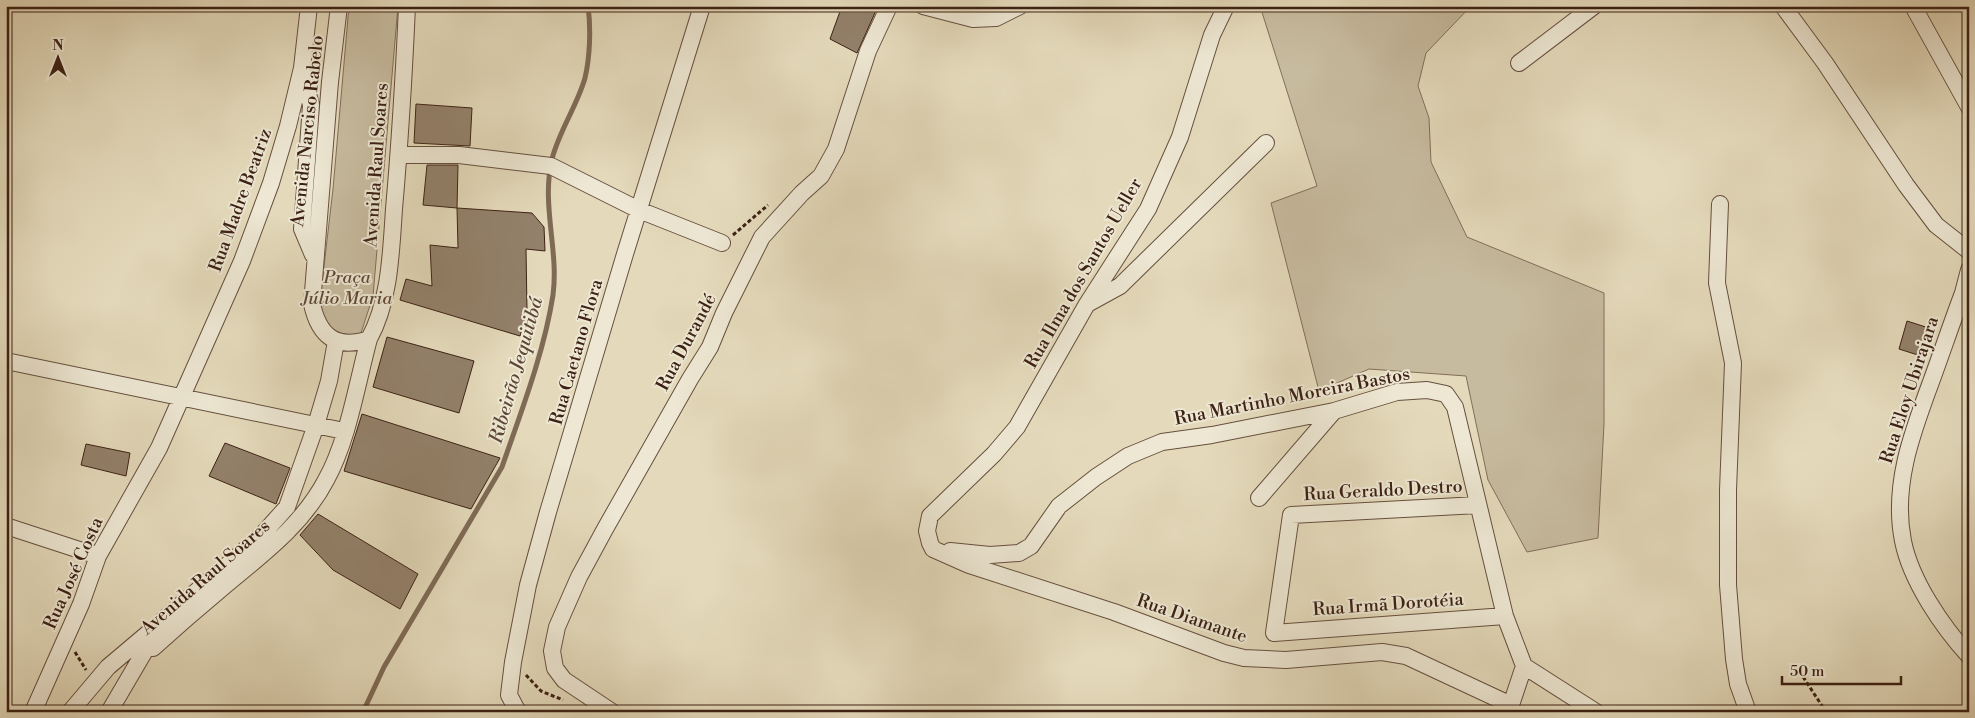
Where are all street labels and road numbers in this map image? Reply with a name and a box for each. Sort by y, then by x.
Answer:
street label: Avenida Narciso Rabelo [286,34,329,229]
street label: Avenida Raul Soares [359,82,394,249]
street label: Rua Madre Beatriz [204,125,277,275]
street label: Rua Ilma dos Santos Ueller [1019,174,1148,373]
street label: Rua Caetano Flora [545,276,609,428]
street label: Rua Durandé [651,290,722,395]
street label: Rua Eloy Ubirajara [1875,313,1944,467]
street label: Rua Martinho Moreira Bastos [1172,362,1412,431]
street label: Rua Geraldo Destro [1303,475,1463,506]
street label: Rua José Costa [38,513,109,633]
street label: Avenida Raul Soares [135,515,275,641]
street label: Rua Irmã Dorotéia [1312,588,1465,621]
street label: Rua Diamante [1133,589,1250,648]

